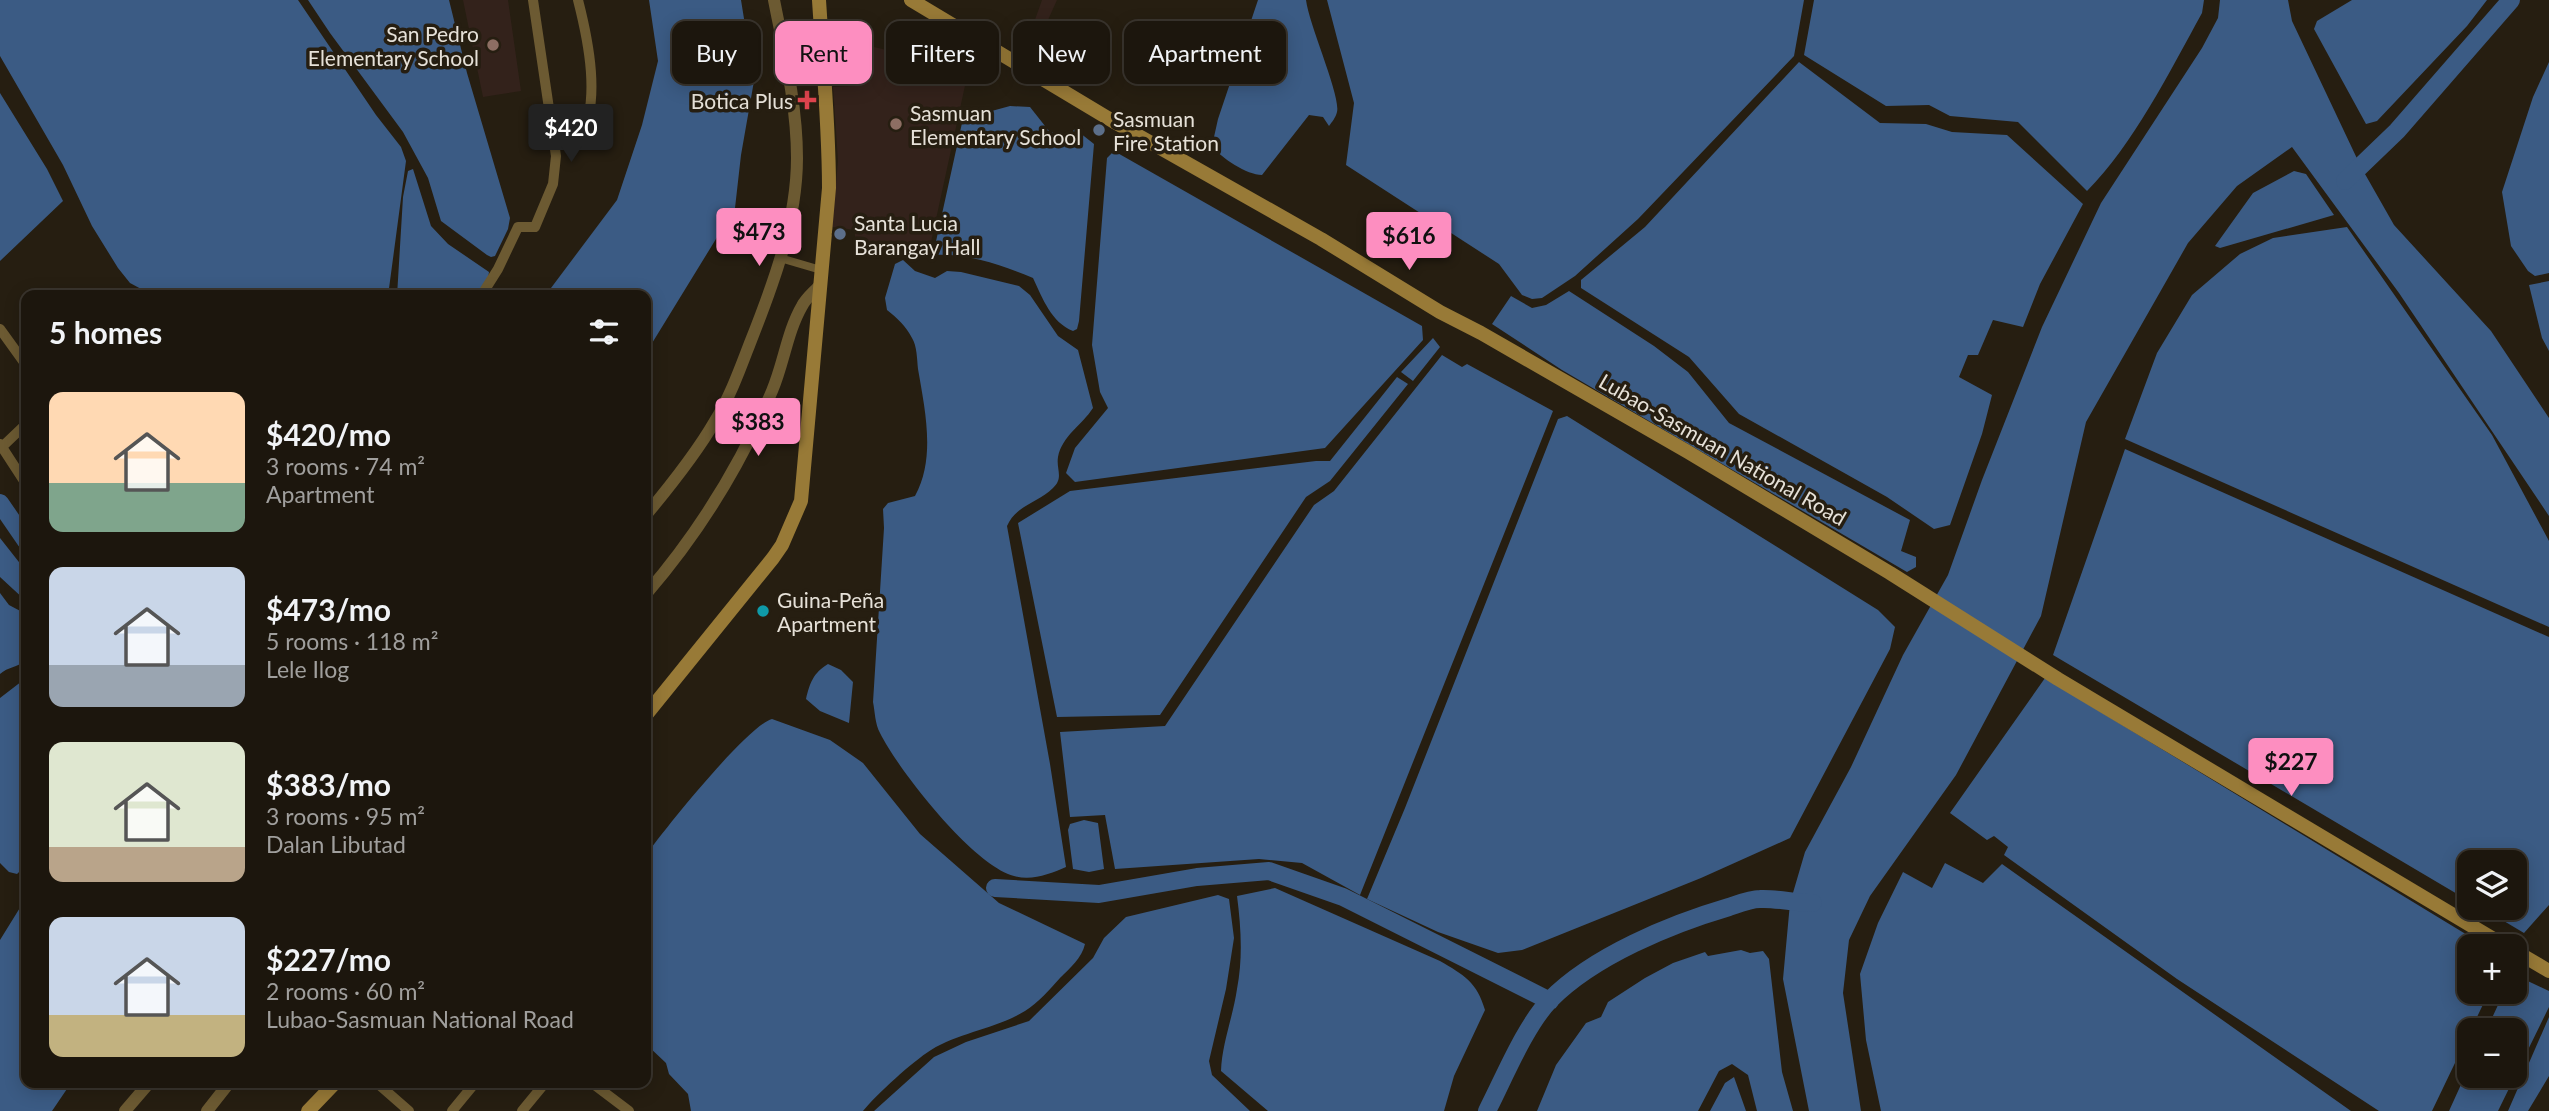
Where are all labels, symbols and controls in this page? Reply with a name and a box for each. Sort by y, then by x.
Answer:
place label: San Pedro Elementary School [308,21,479,70]
chip: Buy [672,21,761,84]
chip: Rent [775,21,872,84]
chip: Filters [886,21,999,84]
chip: New [1013,21,1110,84]
chip: Apartment [1124,21,1286,84]
marker: San Pedro Elementary School [485,37,501,53]
place label: Botica Plus [691,88,793,113]
marker: Botica Plus [799,92,815,108]
place label: Sasmuan Elementary School [910,100,1081,149]
pin: $420 [530,104,612,164]
place label: Sasmuan Fire Station [1113,106,1219,155]
text: $420 [544,113,598,141]
marker: Sasmuan Elementary School [888,116,904,132]
marker: Sasmuan Fire Station [1091,122,1107,138]
pin: $473 [718,208,800,268]
place label: Santa Lucia Barangay Hall [854,210,980,259]
pin: $616 [1368,212,1450,272]
text: $473 [732,217,786,245]
text: $616 [1382,221,1436,249]
marker: Santa Lucia Barangay Hall [832,226,848,242]
icon: filters [585,313,623,351]
text: 5 homes [49,314,162,350]
street label: Lubao-Sasmuan National Road [1595,368,1851,530]
pin: $383 [717,398,799,458]
text: $383 [731,407,785,435]
text: $420/mo [266,416,391,452]
icon: home [105,420,189,504]
text: 3 rooms · 74 m² [266,452,425,480]
text: Apartment [266,480,374,508]
place label: Guina-Peña Apartment [777,587,884,636]
text: $473/mo [266,591,391,627]
icon: home [105,595,189,679]
marker: Guina-Peña Apartment [755,603,771,619]
text: 5 rooms · 118 m² [266,627,438,655]
text: Lele Ilog [266,655,349,683]
pin: $227 [2250,738,2332,798]
text: $227 [2264,747,2318,775]
text: $383/mo [266,766,391,802]
icon: home [105,770,189,854]
text: 3 rooms · 95 m² [266,802,425,830]
text: Dalan Libutad [266,830,406,858]
map controls [2457,850,2527,1088]
button: layers [2457,850,2527,920]
button: + [2457,934,2527,1004]
text: $227/mo [266,941,391,977]
icon: home [105,945,189,1029]
text: 2 rooms · 60 m² [266,977,425,1005]
text: Lubao-Sasmuan National Road [266,1005,574,1033]
button: − [2457,1018,2527,1088]

